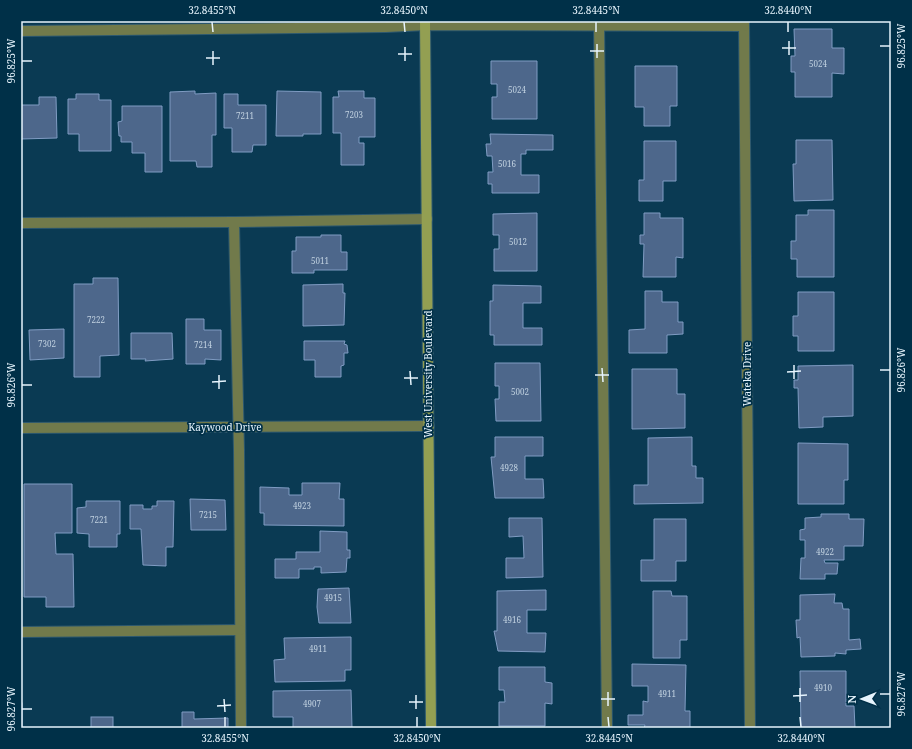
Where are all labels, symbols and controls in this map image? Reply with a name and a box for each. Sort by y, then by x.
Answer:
text: 32.8455°N [188,3,236,17]
text: 32.8450°N [380,3,428,17]
text: 32.8445°N [572,3,620,17]
text: 32.8440°N [764,3,812,17]
text: 96.825°W [894,23,908,68]
text: 96.825°W [4,38,18,83]
house number: 5024 [809,58,827,69]
house number: 5024 [508,84,526,95]
house number: 7203 [345,109,363,120]
house number: 7211 [236,110,254,121]
house number: 5016 [498,158,516,169]
house number: 5012 [509,236,527,247]
house number: 5011 [311,255,329,266]
street label: West University Boulevard [421,310,435,438]
house number: 7222 [87,314,105,325]
house number: 7302 [38,338,56,349]
house number: 7214 [194,339,212,350]
street label: Wateka Drive [740,342,754,406]
text: 96.826°W [894,347,908,392]
text: 96.826°W [4,362,18,407]
house number: 5002 [511,386,529,397]
street label: Kaywood Drive [188,420,262,434]
house number: 4928 [500,462,518,473]
house number: 4923 [293,500,311,511]
house number: 7215 [199,509,217,520]
house number: 7221 [90,514,108,525]
house number: 4922 [816,546,834,557]
house number: 4915 [324,592,342,603]
house number: 4916 [503,614,521,625]
house number: 4911 [309,643,327,654]
text: 96.827°W [894,671,908,716]
north arrow [842,679,882,719]
house number: 4910 [814,682,832,693]
text: 96.827°W [4,686,18,731]
house number: 4911 [658,688,676,699]
text: N [844,694,859,704]
house number: 4907 [303,698,321,709]
text: 32.8455°N [201,731,249,745]
text: 32.8450°N [393,731,441,745]
text: 32.8445°N [585,731,633,745]
text: 32.8440°N [777,731,825,745]

